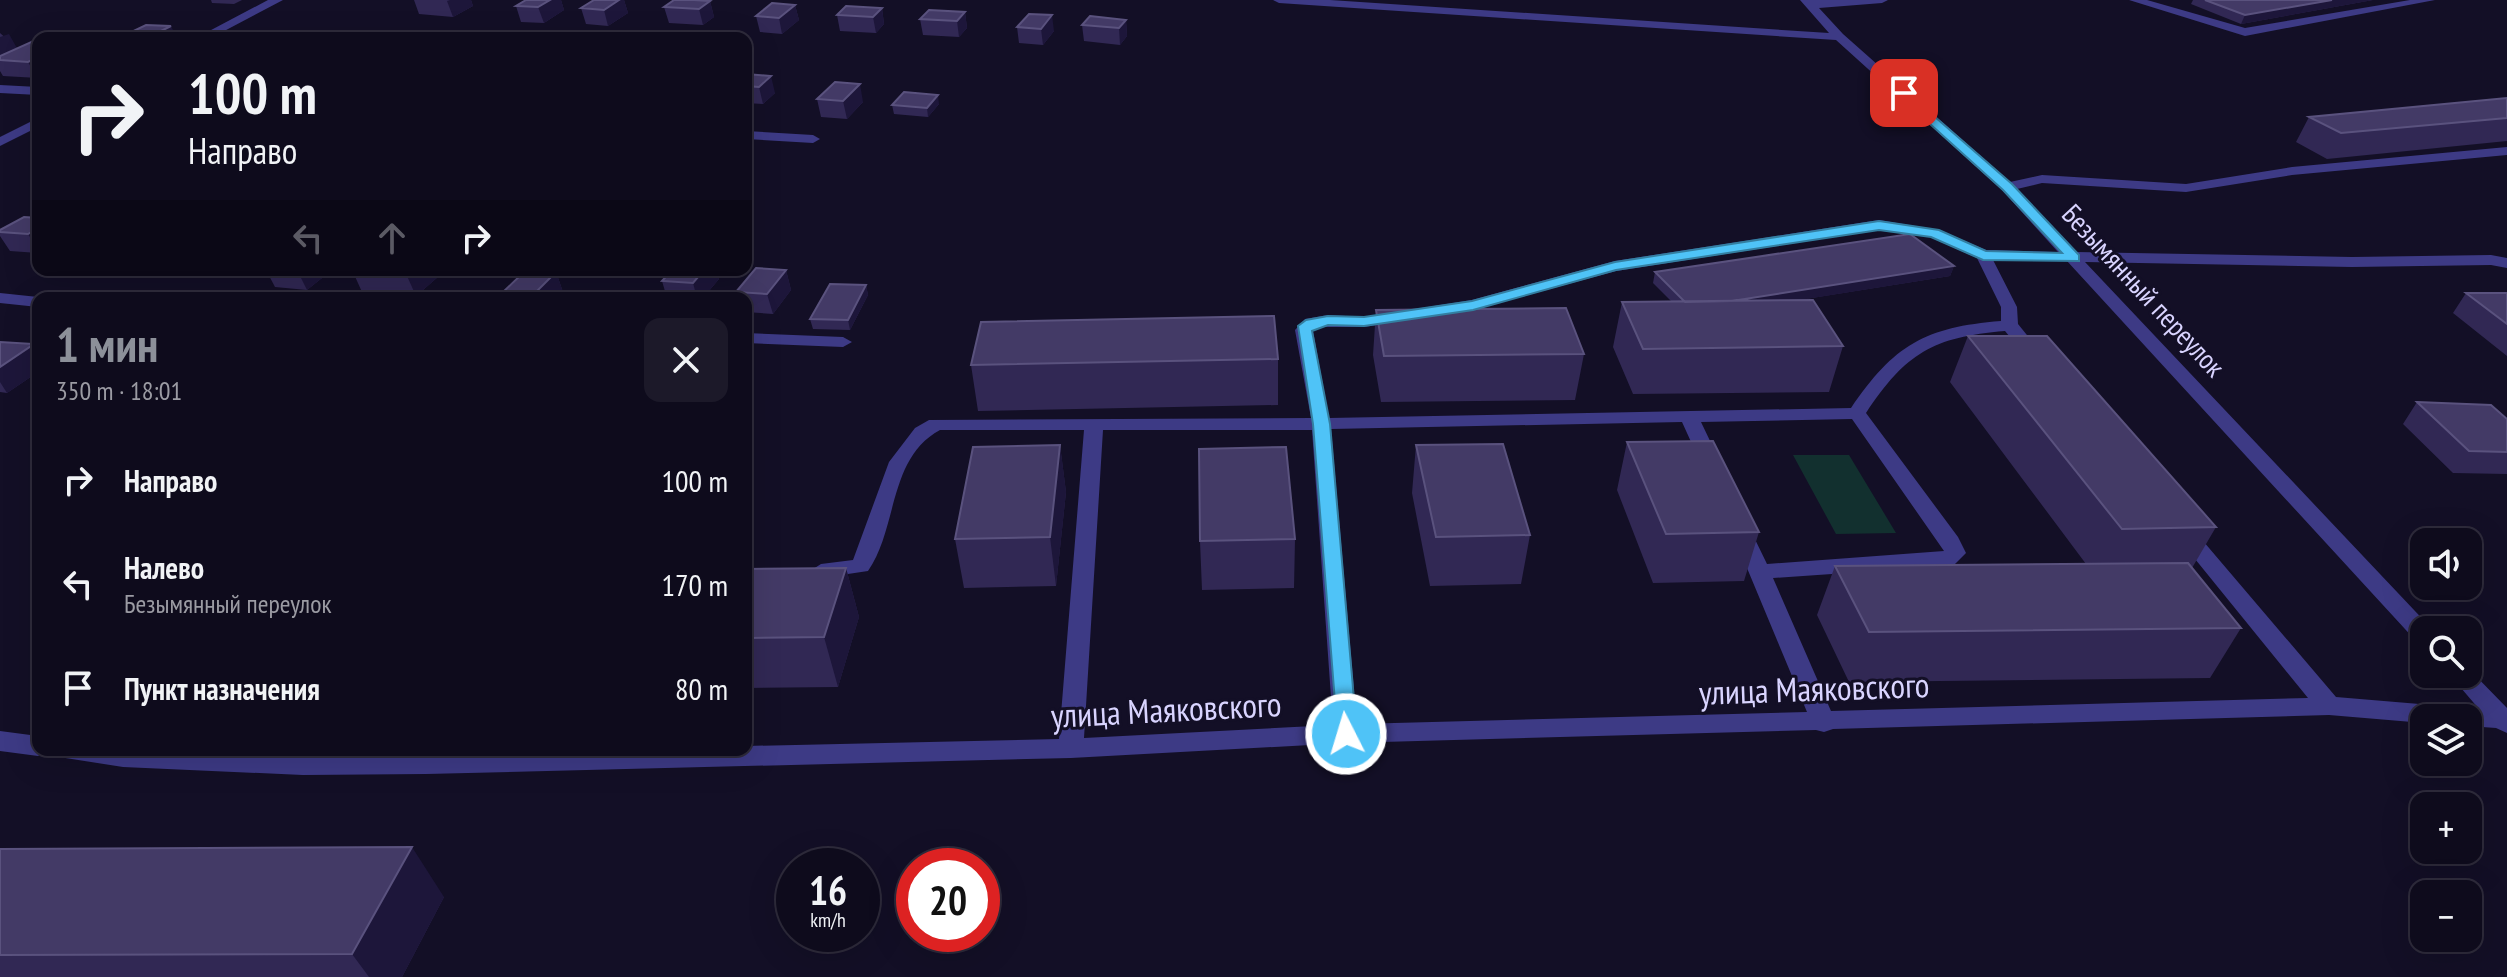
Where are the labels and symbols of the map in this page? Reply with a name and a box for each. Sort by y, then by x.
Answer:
pin [1870,59,1938,127]
street label: Безымянный переулок [2054,196,2234,384]
street label: улица Маяковского [1698,662,1930,714]
street label: улица Маяковского [1050,681,1282,737]
position arrow [1304,692,1388,776]
speed limit sign: 20 [896,848,1000,952]

